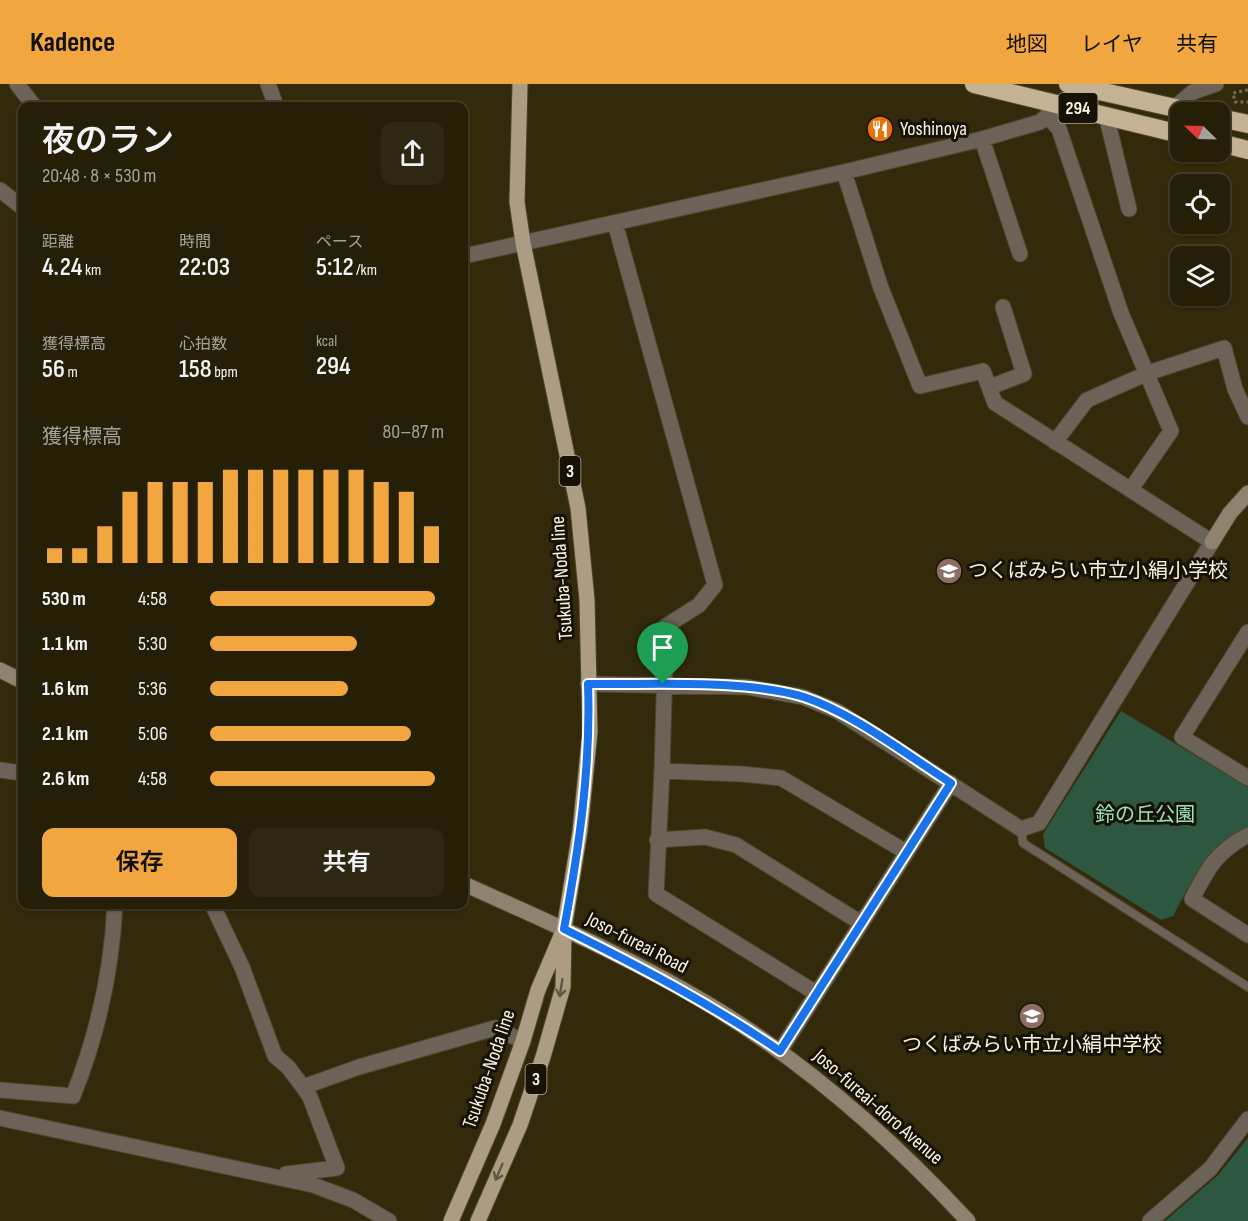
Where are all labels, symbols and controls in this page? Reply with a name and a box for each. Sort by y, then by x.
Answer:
text: Kadence [30,26,115,59]
text: 地図 [1006,32,1048,57]
text: レイヤ [1081,32,1143,57]
text: 共有 [1176,32,1218,57]
road number: 294 [1058,93,1098,123]
north arrow [1170,102,1230,162]
map controls [1170,102,1230,306]
restaurant icon: Yoshinoya [865,114,895,144]
place label: Yoshinoya [900,117,967,141]
text: 夜のラン [42,121,174,161]
button: share [381,122,444,185]
text: 20:48 · 8 × 530 m [42,164,156,188]
button: locate [1170,174,1230,234]
text: 距離 [42,233,74,252]
text: 時間 [179,233,211,252]
text: ペース [316,233,363,252]
button: layers [1170,246,1230,306]
text: 4.24 [42,252,82,283]
text: 22:03 [179,252,230,283]
text: 5:12 [316,252,354,283]
text: km [82,261,101,280]
text: /km [354,261,377,280]
text: kcal [316,332,337,351]
text: 獲得標高 [42,335,106,354]
text: 心拍数 [179,335,227,354]
text: 294 [316,351,351,382]
text: 56 [42,354,65,385]
text: 158 [179,354,212,385]
text: m [65,363,78,382]
text: bpm [212,363,238,382]
text: 80–87 m [382,420,444,444]
text: 獲得標高 [42,425,122,449]
road number: 3 [560,456,580,486]
street label: Tsukuba-Noda line [546,515,578,641]
school or university icon: つくばみらい市立小絹小学校 [934,556,964,586]
place label: つくばみらい市立小絹小学校 [968,559,1228,583]
text: 530 m [42,587,86,611]
text: 4:58 [138,587,167,611]
pin [637,622,688,684]
icon: arrive [646,631,679,664]
text: 1.1 km [42,632,88,656]
text: 5:30 [138,632,167,656]
text: 1.6 km [42,677,89,701]
text: 5:36 [138,677,167,701]
text: 2.1 km [42,722,88,746]
text: 5:06 [138,722,167,746]
text: 2.6 km [42,767,89,791]
text: 4:58 [138,767,167,791]
park label: 鈴の丘公園 [1095,803,1195,827]
button: 保存 [42,828,237,897]
button: 共有 [249,828,444,897]
street label: Joso-fureai Road [581,907,692,979]
one-way arrow [556,977,567,997]
school or university icon: つくばみらい市立小絹中学校 [1017,1001,1047,1031]
street label: Tsukuba-Noda line [457,1006,521,1132]
place label: つくばみらい市立小絹中学校 [902,1033,1162,1057]
street label: Joso-fureai-doro Avenue [807,1043,948,1170]
road number: 3 [526,1064,546,1094]
one-way arrow [493,1162,504,1181]

